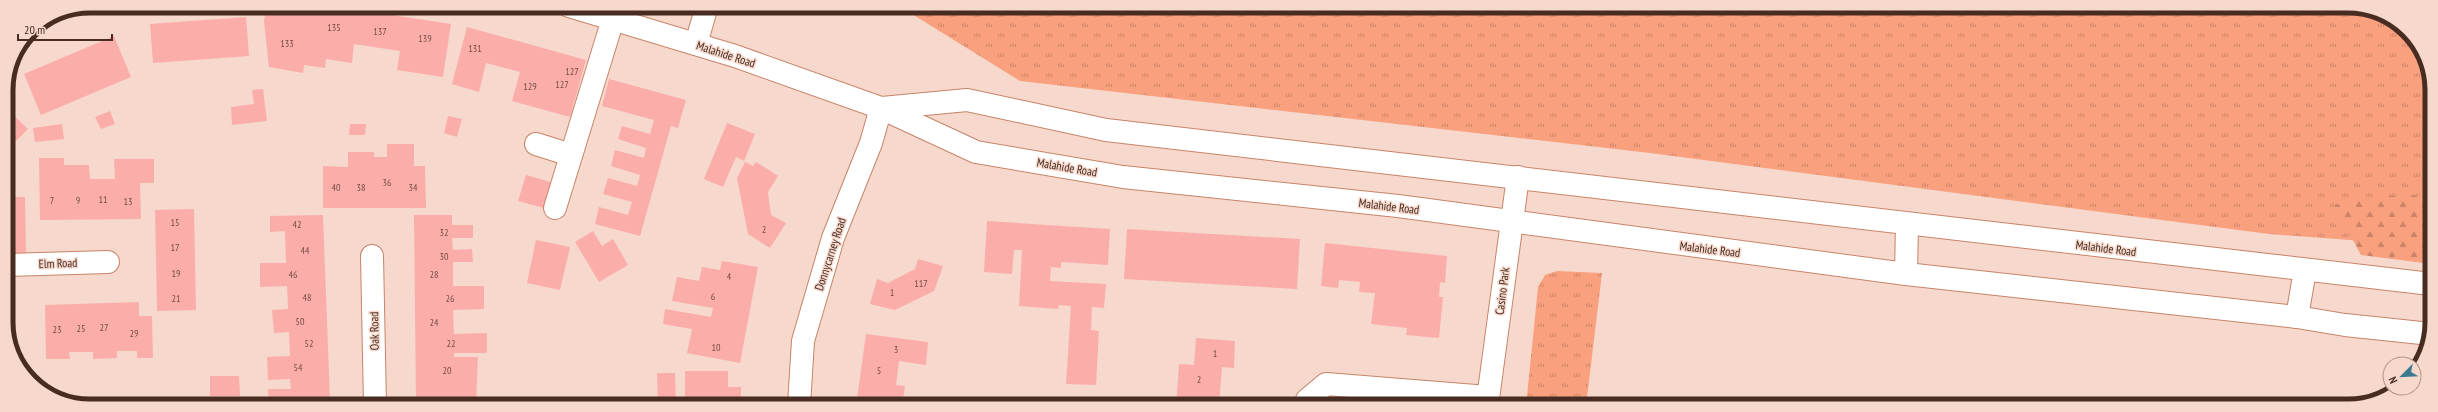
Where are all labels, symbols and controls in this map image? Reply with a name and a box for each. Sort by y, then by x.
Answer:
scale bar [18,16,112,42]
house number: 135 [327,21,341,34]
text: 20 m [24,22,45,37]
house number: 137 [373,25,387,38]
house number: 139 [418,32,432,45]
house number: 133 [280,37,294,50]
street label: Malahide Road [695,37,757,71]
house number: 131 [468,42,482,55]
house number: 127 [565,65,579,78]
house number: 127 [555,78,569,91]
house number: 129 [523,80,537,93]
street label: Malahide Road [1036,154,1098,180]
house number: 36 [383,176,392,189]
house number: 40 [332,181,341,194]
house number: 38 [357,181,366,194]
house number: 34 [409,181,418,194]
house number: 11 [99,193,108,206]
house number: 7 [50,194,54,207]
house number: 9 [76,194,80,207]
house number: 13 [124,195,133,208]
street label: Malahide Road [1358,195,1420,217]
street label: Donnycarney Road [811,215,849,293]
house number: 15 [171,216,180,229]
house number: 42 [293,218,302,231]
house number: 2 [762,223,766,236]
house number: 32 [440,226,449,239]
street label: Malahide Road [2075,237,2137,259]
street label: Malahide Road [1679,238,1741,260]
house number: 17 [171,241,180,254]
house number: 44 [301,244,310,257]
house number: 30 [440,250,449,263]
street label: Elm Road [38,255,78,271]
street label: Casino Park [1492,266,1512,316]
house number: 19 [172,267,181,280]
house number: 46 [289,268,298,281]
house number: 28 [430,268,439,281]
house number: 4 [727,270,732,283]
house number: 117 [914,277,928,290]
house number: 1 [890,286,894,299]
house number: 6 [711,290,716,303]
house number: 48 [303,291,312,304]
house number: 21 [172,292,181,305]
house number: 26 [446,292,455,305]
street label: Oak Road [366,311,382,351]
house number: 50 [296,315,305,328]
house number: 24 [430,316,439,329]
house number: 27 [100,321,109,334]
house number: 25 [77,322,86,335]
house number: 23 [53,323,62,336]
house number: 29 [130,327,139,340]
house number: 52 [305,337,314,350]
house number: 22 [447,337,456,350]
house number: 10 [712,341,721,354]
house number: 3 [894,343,898,356]
house number: 1 [1213,347,1217,360]
north arrow [2382,356,2422,396]
house number: 54 [294,361,303,374]
house number: 20 [443,364,452,377]
house number: 5 [877,364,881,377]
house number: 2 [1197,373,1201,386]
text: N [2385,374,2400,386]

